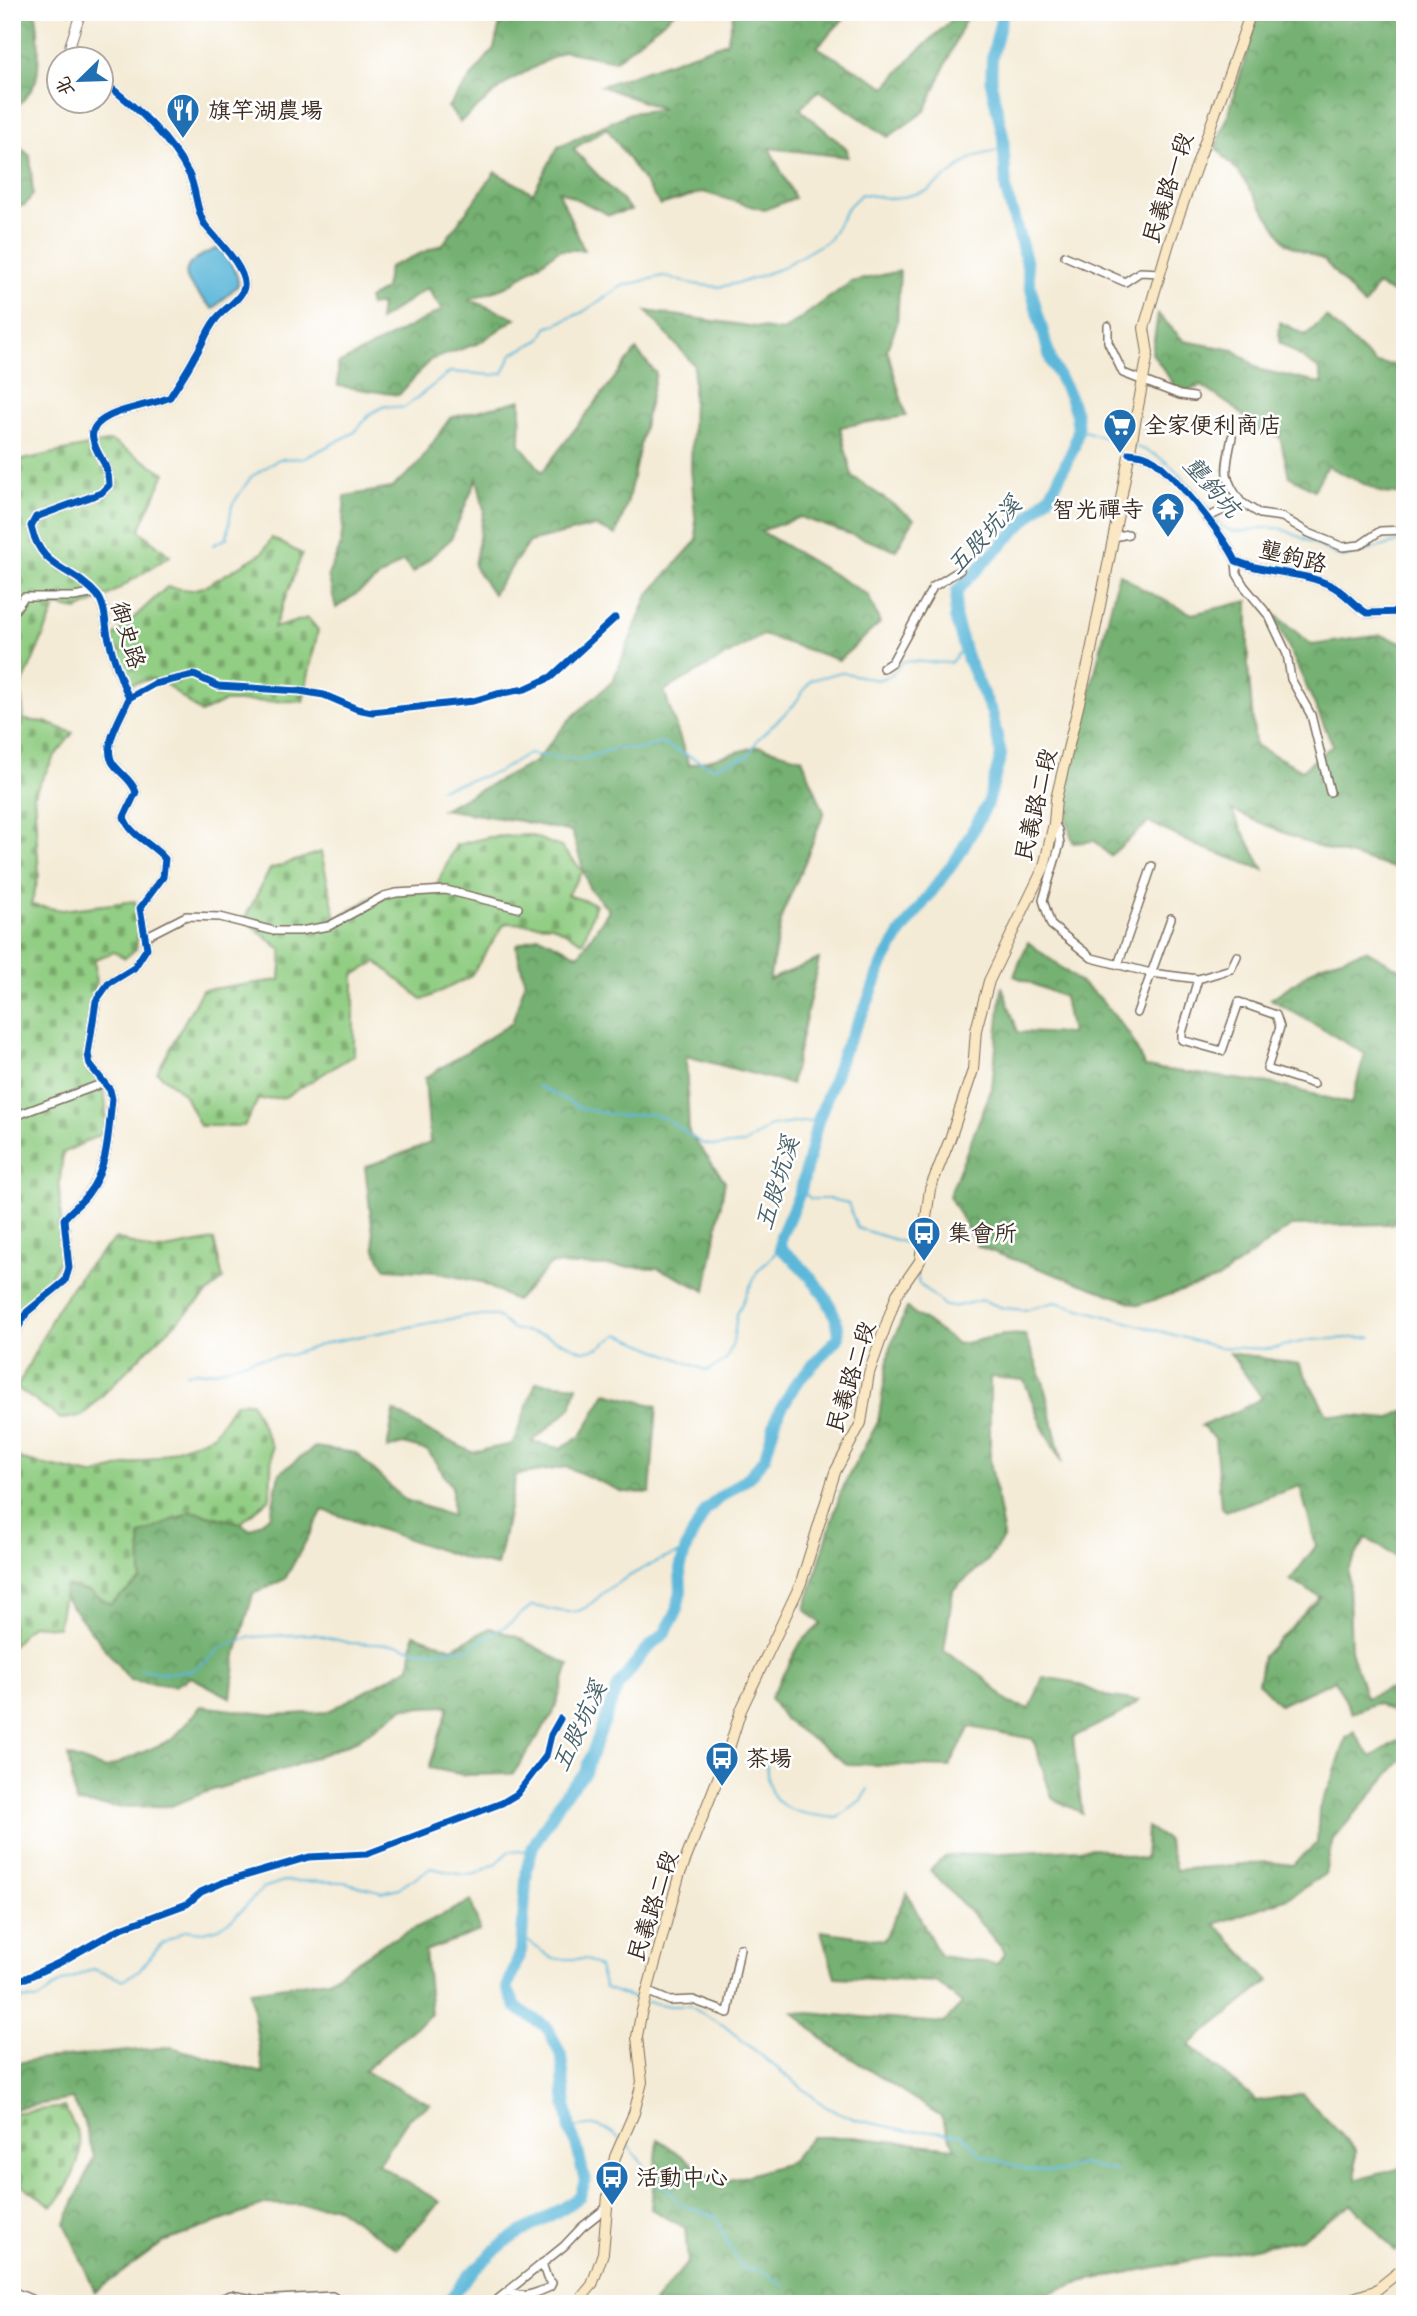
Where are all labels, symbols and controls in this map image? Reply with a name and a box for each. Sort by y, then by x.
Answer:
north arrow [46,46,116,116]
text: 北 [51,73,79,99]
restaurant icon: 旗竿湖農場 [164,91,202,140]
place label: 旗竿湖農場 [208,97,323,124]
street label: 民義路一段 [1137,129,1199,247]
supermarket icon: 全家便利商店 [1101,406,1139,455]
place label: 全家便利商店 [1144,412,1282,439]
water label: 壟鉤坑 [1178,451,1249,525]
water label: 五股坑溪 [941,489,1028,580]
temple icon: 智光禪寺 [1149,490,1187,539]
place label: 智光禪寺 [1052,496,1144,523]
street label: 壟鉤路 [1256,536,1330,578]
street label: 御史路 [106,598,150,672]
street label: 民義路二段 [1010,746,1062,864]
water label: 五股坑溪 [750,1131,805,1233]
bus stop icon: 集會所 [905,1214,943,1263]
place label: 集會所 [948,1220,1017,1247]
street label: 民義路二段 [821,1318,881,1436]
water label: 五股坑溪 [546,1675,613,1775]
bus stop icon: 茶場 [703,1739,741,1788]
place label: 茶場 [746,1745,792,1772]
street label: 民義路二段 [622,1847,684,1965]
bus stop icon: 活動中心 [593,2158,631,2207]
place label: 活動中心 [636,2164,728,2191]

